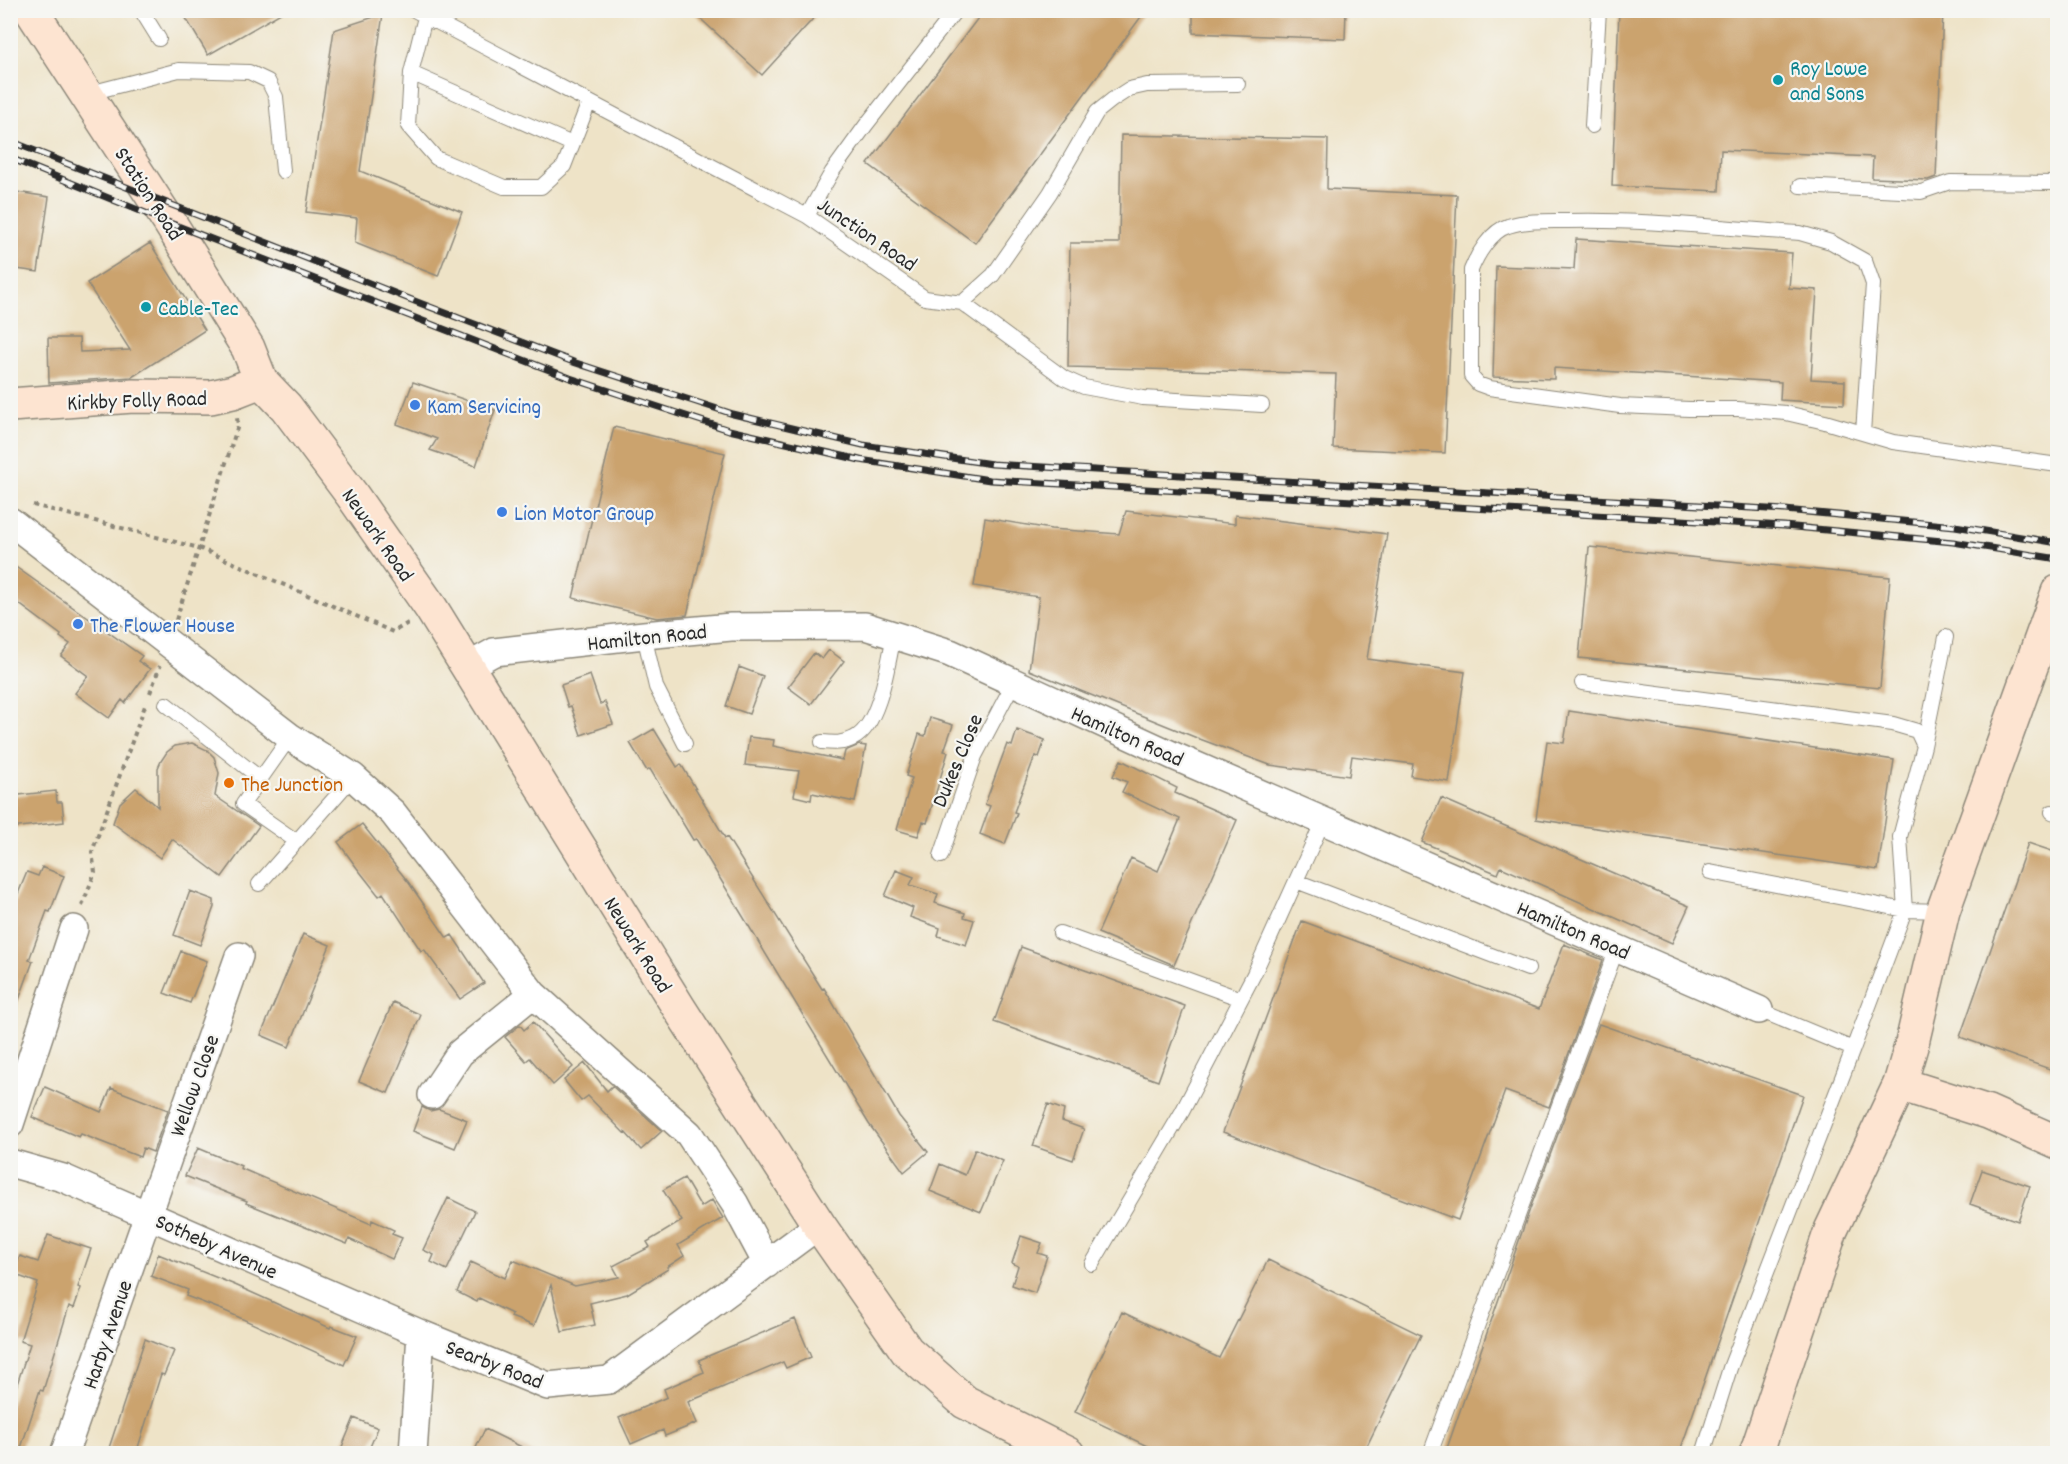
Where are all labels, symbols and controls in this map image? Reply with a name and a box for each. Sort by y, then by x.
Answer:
place label: Roy Lowe and Sons [1790,55,1867,111]
marker: Roy Lowe and Sons [1771,73,1785,87]
street label: Station Road [105,142,189,248]
street label: Junction Road [810,191,922,281]
place label: Cable-Tec [158,295,239,326]
marker: Cable-Tec [139,300,153,314]
street label: Kirkby Folly Road [67,385,208,420]
place label: Kam Servicing [427,393,541,424]
marker: Kam Servicing [408,398,422,412]
street label: Newark Road [332,483,420,589]
place label: Lion Motor Group [514,500,655,531]
marker: Lion Motor Group [495,505,509,519]
place label: The Flower House [90,612,235,643]
marker: The Flower House [71,617,85,631]
street label: Hamilton Road [586,618,709,661]
street label: Hamilton Road [1065,700,1188,777]
street label: Dukes Close [926,710,993,813]
place label: The Junction [241,771,343,802]
marker: The Junction [222,776,236,790]
street label: Newark Road [594,892,678,1000]
street label: Hamilton Road [1511,894,1634,970]
street label: Wellow Close [163,1031,229,1142]
street label: Sotheby Avenue [149,1207,282,1289]
street label: Harby Avenue [76,1276,142,1394]
street label: Searby Road [440,1333,547,1399]

